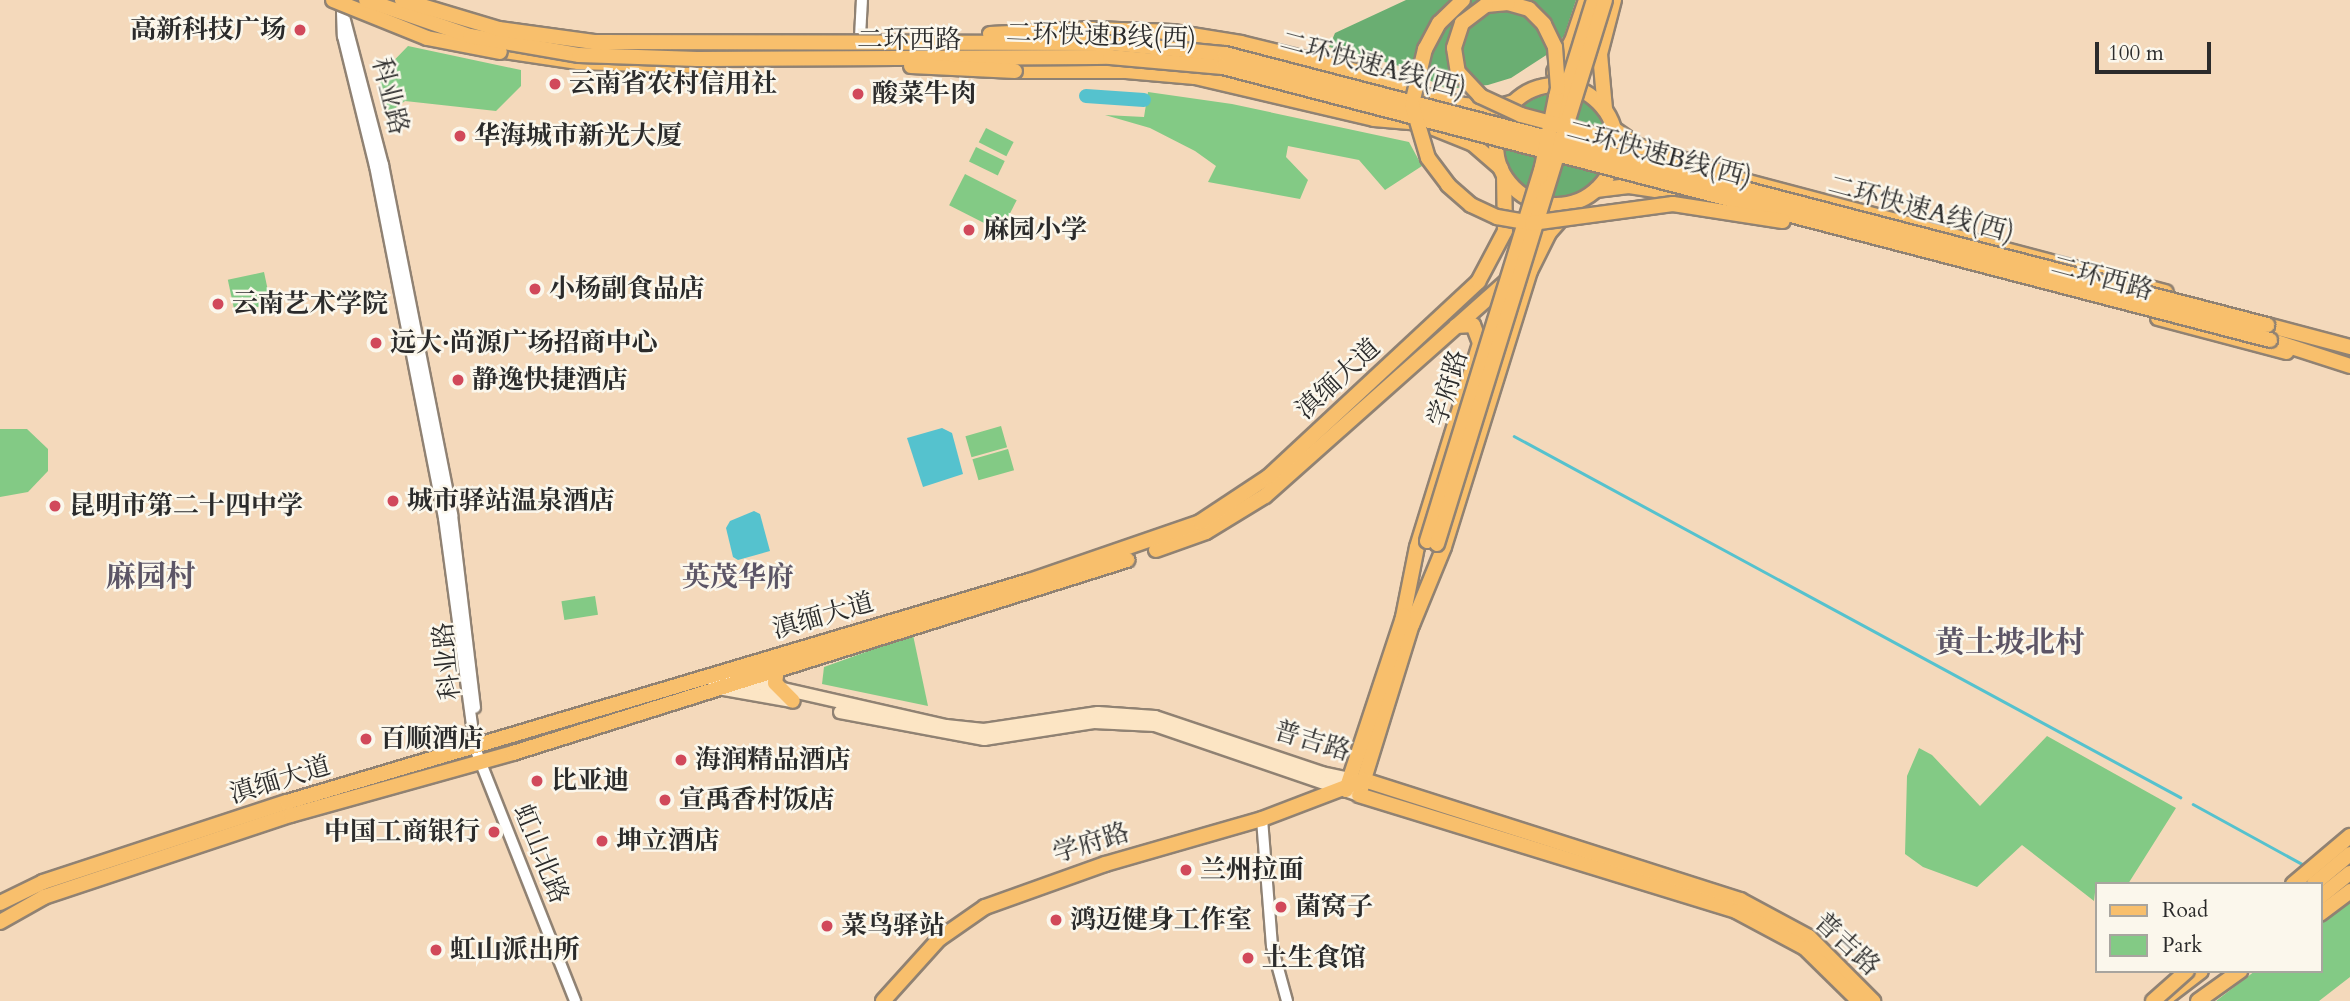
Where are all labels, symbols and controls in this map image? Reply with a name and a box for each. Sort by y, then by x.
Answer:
place label: 高新科技广场 [130,14,286,46]
street label: 二环快速B线(西) [1005,17,1197,55]
marker: 高新科技广场 [292,22,308,38]
street label: 二环西路 [857,24,961,56]
street label: 二环快速A线(西) [1277,25,1469,105]
scale bar [2098,28,2214,72]
text: 100 m [2108,39,2164,68]
street label: 科业路 [365,54,415,138]
place label: 云南省农村信用社 [569,68,777,100]
marker: 云南省农村信用社 [547,76,563,92]
place label: 酸菜牛肉 [872,78,976,110]
marker: 酸菜牛肉 [850,86,866,102]
street label: 二环快速B线(西) [1563,114,1755,194]
place label: 华海城市新光大厦 [474,120,682,152]
marker: 华海城市新光大厦 [452,128,468,144]
street label: 二环快速A线(西) [1825,169,2017,249]
place label: 麻园小学 [983,214,1087,246]
marker: 麻园小学 [961,222,977,238]
street label: 二环西路 [2048,249,2156,307]
place label: 小杨副食品店 [549,273,705,305]
marker: 小杨副食品店 [527,281,543,297]
place label: 云南艺术学院 [232,288,388,320]
marker: 云南艺术学院 [210,296,226,312]
place label: 远大·尚源广场招商中心 [390,327,658,359]
street label: 滇缅大道 [1289,332,1387,426]
marker: 远大·尚源广场招商中心 [368,335,384,351]
street label: 学府路 [1422,346,1474,430]
place label: 静逸快捷酒店 [472,364,628,396]
marker: 静逸快捷酒店 [450,372,466,388]
place label: 城市驿站温泉酒店 [407,485,615,517]
place label: 昆明市第二十四中学 [69,490,303,522]
marker: 城市驿站温泉酒店 [385,493,401,509]
marker: 昆明市第二十四中学 [47,498,63,514]
district label: 麻园村 [106,559,196,595]
district label: 英茂华府 [682,560,794,594]
street label: 滇缅大道 [769,587,877,645]
street label: 科业路 [427,621,467,701]
district label: 黄土坡北村 [1935,625,2085,661]
street label: 普吉路 [1270,715,1354,767]
place label: 百顺酒店 [380,723,484,755]
marker: 百顺酒店 [358,731,374,747]
place label: 海润精品酒店 [695,744,851,776]
street label: 滇缅大道 [226,750,334,810]
marker: 海润精品酒店 [673,752,689,768]
place label: 比亚迪 [551,765,629,797]
marker: 比亚迪 [529,773,545,789]
place label: 宣禹香村饭店 [679,784,835,816]
marker: 宣禹香村饭店 [657,792,673,808]
street label: 虹山北路 [507,800,575,908]
place label: 中国工商银行 [324,816,480,848]
street label: 学府路 [1049,817,1133,869]
marker: 中国工商银行 [486,824,502,840]
place label: 坤立酒店 [616,825,720,857]
marker: 坤立酒店 [594,833,610,849]
place label: 兰州拉面 [1200,854,1304,886]
marker: 兰州拉面 [1178,862,1194,878]
legend [2094,882,2322,973]
place label: 菌窝子 [1295,891,1373,923]
text: Road [2162,896,2208,925]
marker: 菌窝子 [1273,899,1289,915]
place label: 鸿迈健身工作室 [1070,904,1252,936]
street label: 普吉路 [1808,906,1886,982]
place label: 菜鸟驿站 [841,910,945,942]
marker: 鸿迈健身工作室 [1048,912,1064,928]
marker: 菜鸟驿站 [819,918,835,934]
text: Park [2162,931,2202,960]
place label: 虹山派出所 [450,934,580,966]
marker: 虹山派出所 [428,942,444,958]
place label: 土生食馆 [1262,942,1366,974]
marker: 土生食馆 [1240,950,1256,966]

